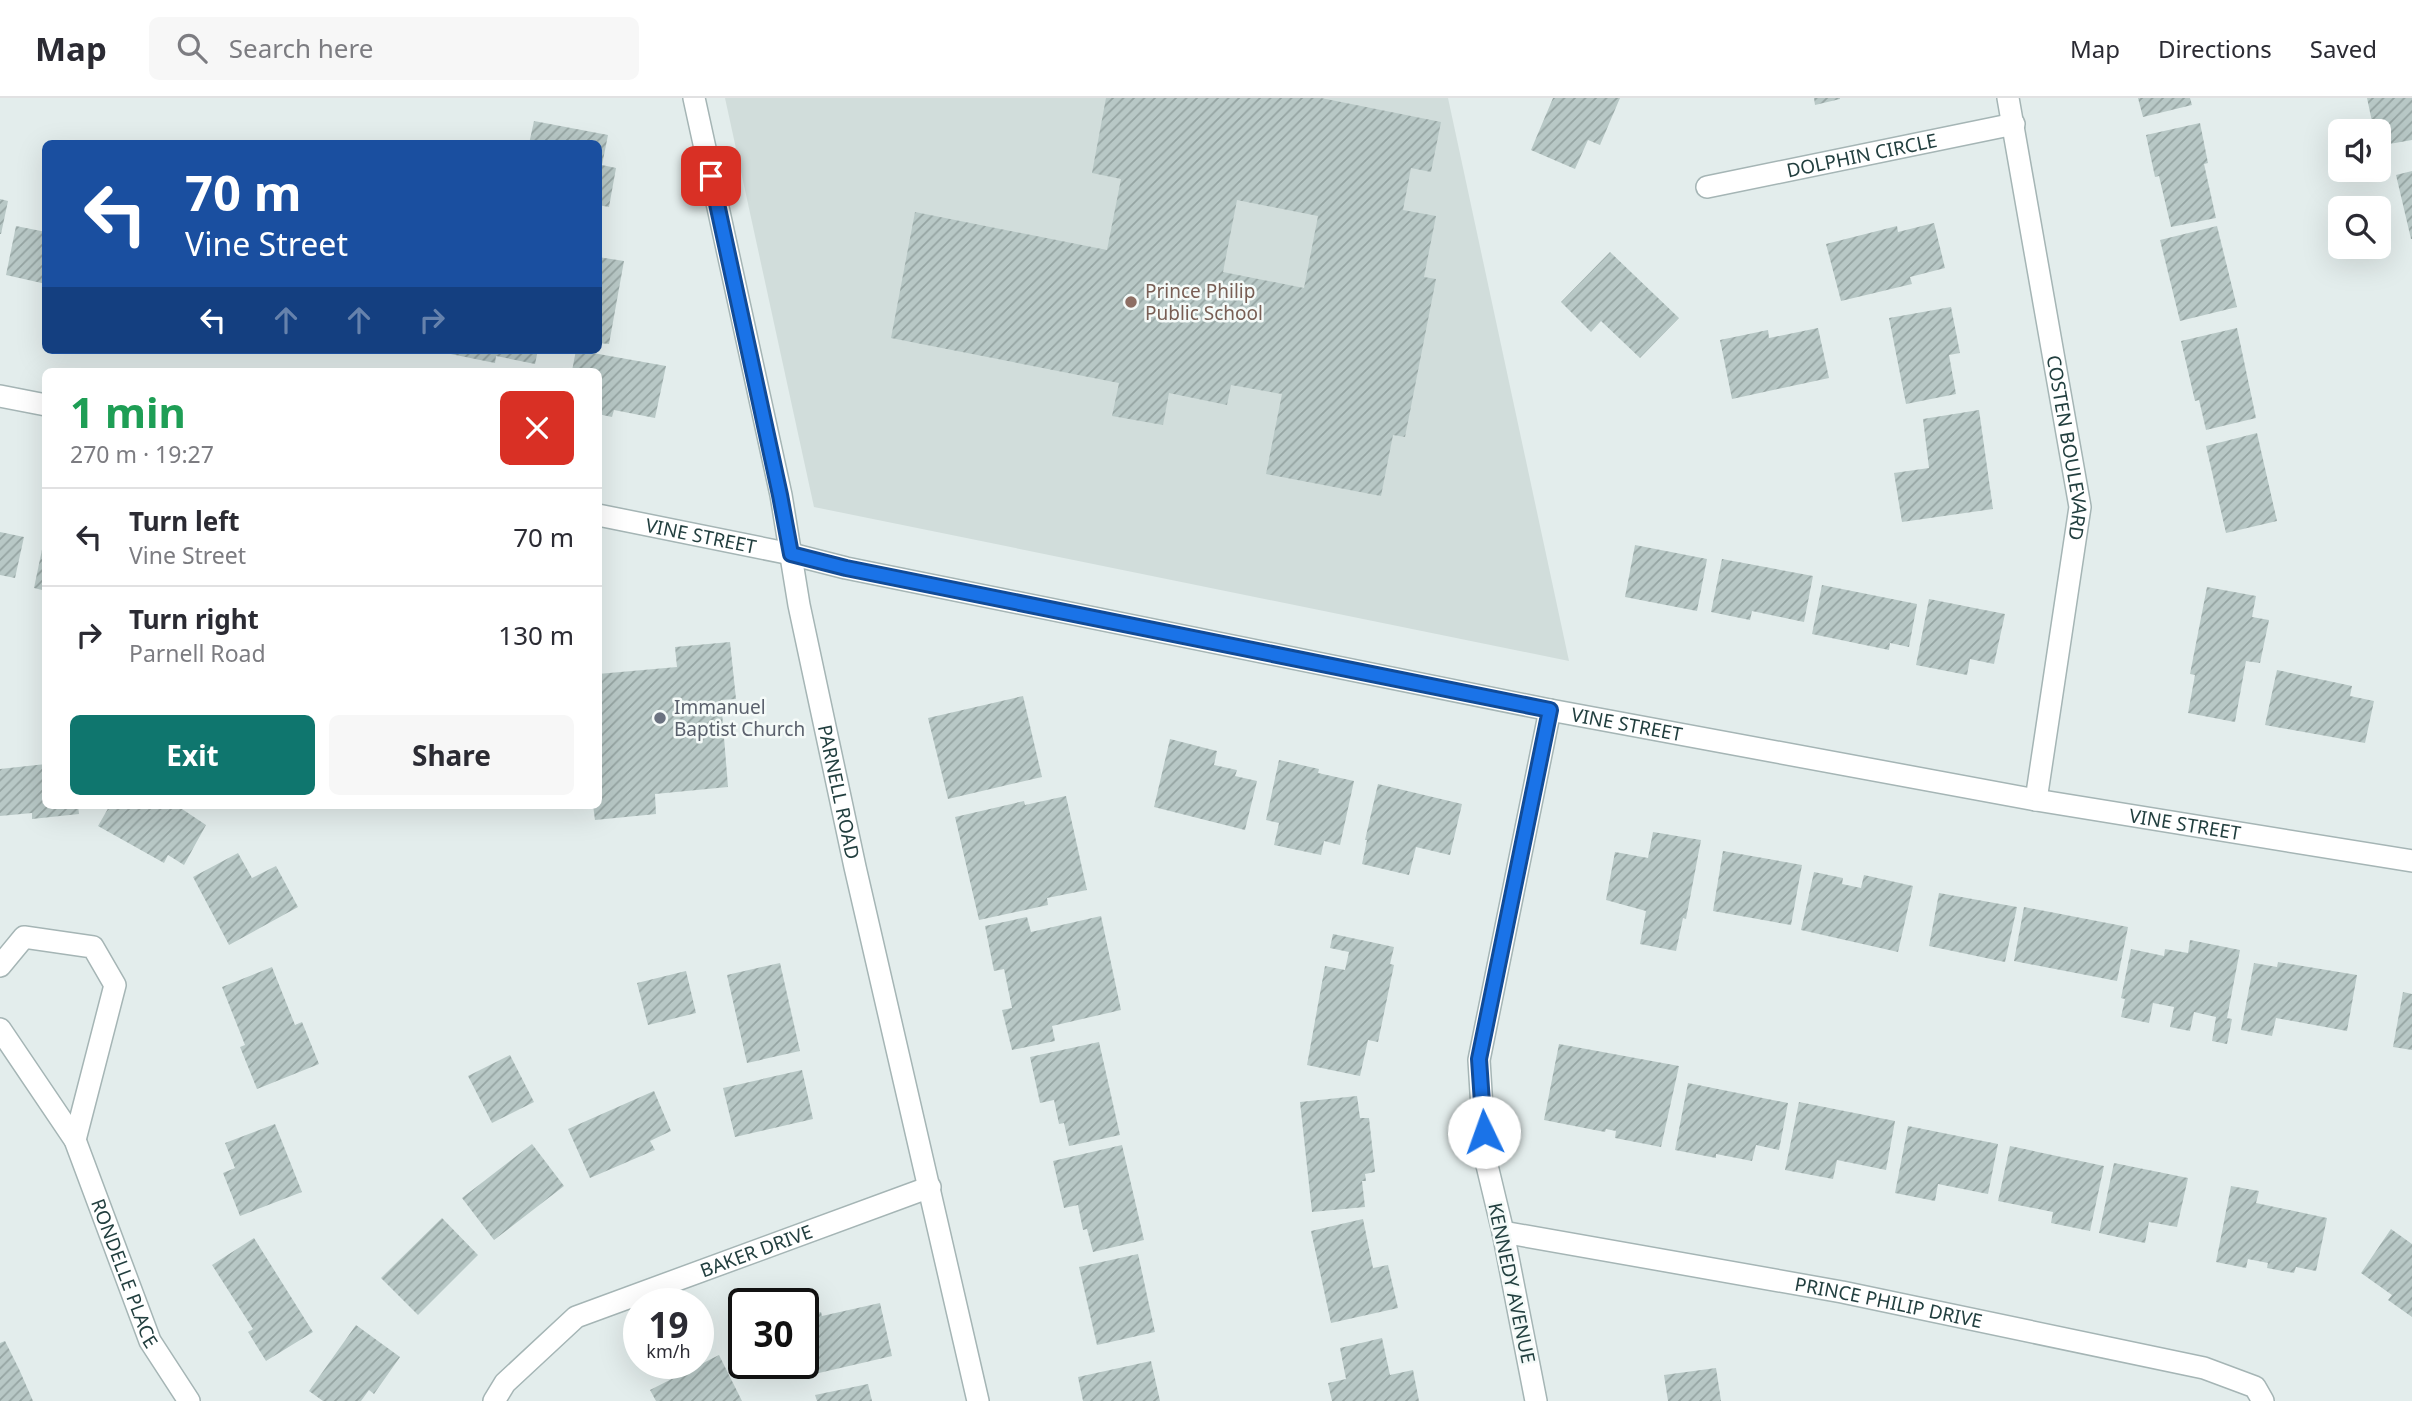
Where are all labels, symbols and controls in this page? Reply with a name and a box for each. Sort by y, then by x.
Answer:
search box [149,17,639,80]
text: Map [35,26,107,71]
icon: search [173,29,211,67]
text: Search here [229,30,373,66]
text: Map [2070,32,2120,65]
text: Directions [2158,32,2272,65]
text: Saved [2310,32,2377,65]
map controls [2328,119,2391,259]
button: sound [2328,119,2391,182]
street label: DOLPHIN CIRCLE [1784,127,1939,183]
pin [681,146,741,206]
icon: arrive [692,157,730,195]
text: 70 m [185,159,302,225]
icon: left [70,168,161,259]
button: search [2328,196,2391,259]
text: Vine Street [185,222,348,265]
place label: Prince Philip Public School [1145,278,1263,326]
marker: Prince Philip Public School [1123,294,1139,310]
icon: left [194,301,232,339]
icon: ahead [267,301,305,339]
icon: ahead [340,301,378,339]
icon: right [413,301,451,339]
street label: COSTEN BOULEVARD [2040,353,2093,542]
text: 1 min [70,383,186,440]
button: close [500,391,574,465]
text: 270 m · 19:27 [70,438,214,470]
text: Turn left [129,503,240,539]
street label: VINE STREET [643,512,759,560]
icon: left [70,518,108,556]
text: 70 m [513,519,574,555]
text: Vine Street [129,539,246,571]
text: Turn right [129,601,259,637]
icon: right [70,616,108,654]
text: 130 m [498,617,574,653]
text: Parnell Road [129,637,266,669]
place label: Immanuel Baptist Church [674,694,805,742]
street label: VINE STREET [1569,701,1685,747]
marker: Immanuel Baptist Church [652,710,668,726]
button: Exit [70,715,315,795]
button: Share [329,715,574,795]
street label: PARNELL ROAD [812,722,866,861]
street label: VINE STREET [2127,802,2243,846]
position arrow [1447,1095,1521,1169]
street label: RONDELLE PLACE [85,1195,164,1353]
street label: KENNEDY AVENUE [1482,1200,1542,1366]
street label: BAKER DRIVE [696,1218,816,1283]
street label: PRINCE PHILIP DRIVE [1793,1271,1985,1334]
speed limit sign: 30 [728,1288,819,1379]
text: 19 [648,1301,689,1348]
text: km/h [646,1339,691,1363]

